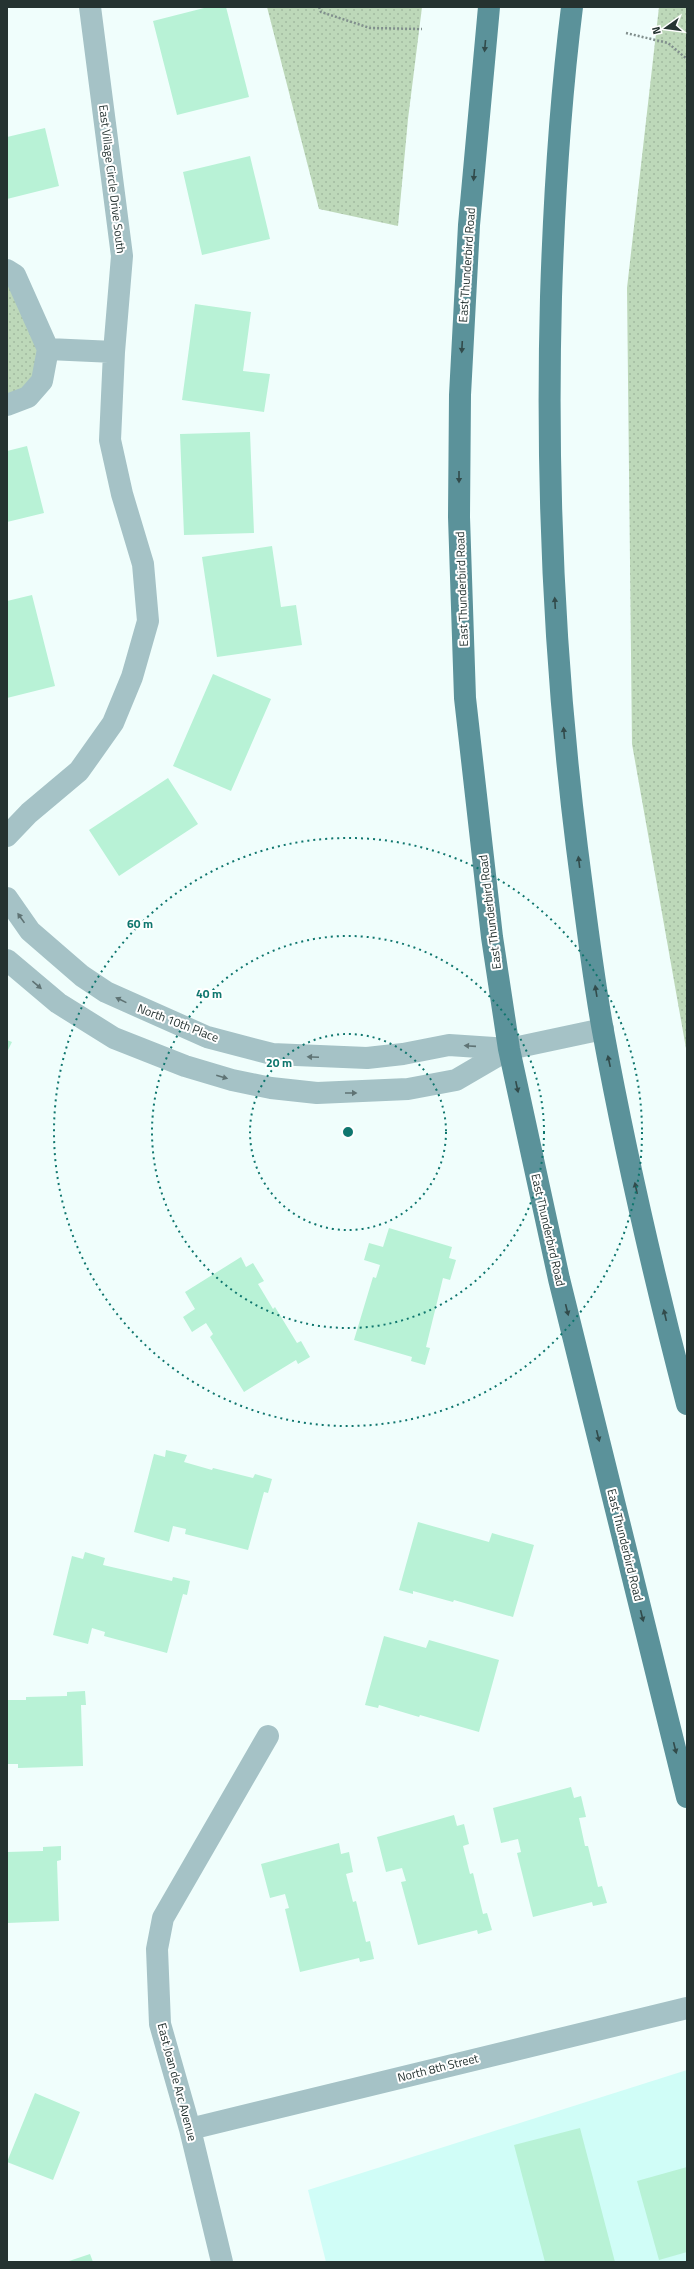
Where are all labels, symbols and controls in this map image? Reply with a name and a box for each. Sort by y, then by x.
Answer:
north arrow [646,8,686,48]
text: N [648,25,665,36]
one-way arrow [481,40,488,52]
street label: East Village Circle Drive South [94,103,131,254]
one-way arrow [470,169,477,181]
street label: East Thunderbird Road [453,207,480,323]
one-way arrow [459,341,466,353]
one-way arrow [456,471,462,484]
street label: East Thunderbird Road [450,531,473,647]
one-way arrow [551,597,558,609]
one-way arrow [560,727,567,739]
street label: East Thunderbird Road [473,854,506,970]
one-way arrow [576,856,582,868]
one-way arrow [17,913,25,924]
text: 60 m [127,914,153,933]
one-way arrow [32,980,42,989]
text: 40 m [196,984,222,1003]
one-way arrow [593,985,599,997]
one-way arrow [115,997,126,1003]
street label: North 10th Place [135,998,222,1047]
one-way arrow [464,1043,476,1050]
text: 20 m [266,1053,292,1072]
one-way arrow [307,1053,319,1060]
one-way arrow [606,1055,612,1067]
one-way arrow [216,1074,228,1080]
one-way arrow [514,1081,520,1093]
one-way arrow [345,1090,358,1096]
centre of rings [341,1125,355,1139]
street label: East Thunderbird Road [526,1172,571,1288]
one-way arrow [632,1182,638,1194]
one-way arrow [564,1303,570,1316]
one-way arrow [661,1308,667,1321]
one-way arrow [595,1430,601,1442]
street label: East Thunderbird Road [602,1487,649,1603]
one-way arrow [640,1610,646,1623]
one-way arrow [672,1743,678,1755]
street label: East Joan de Arc Avenue [153,2021,202,2143]
street label: North 8th Street [395,2048,481,2087]

